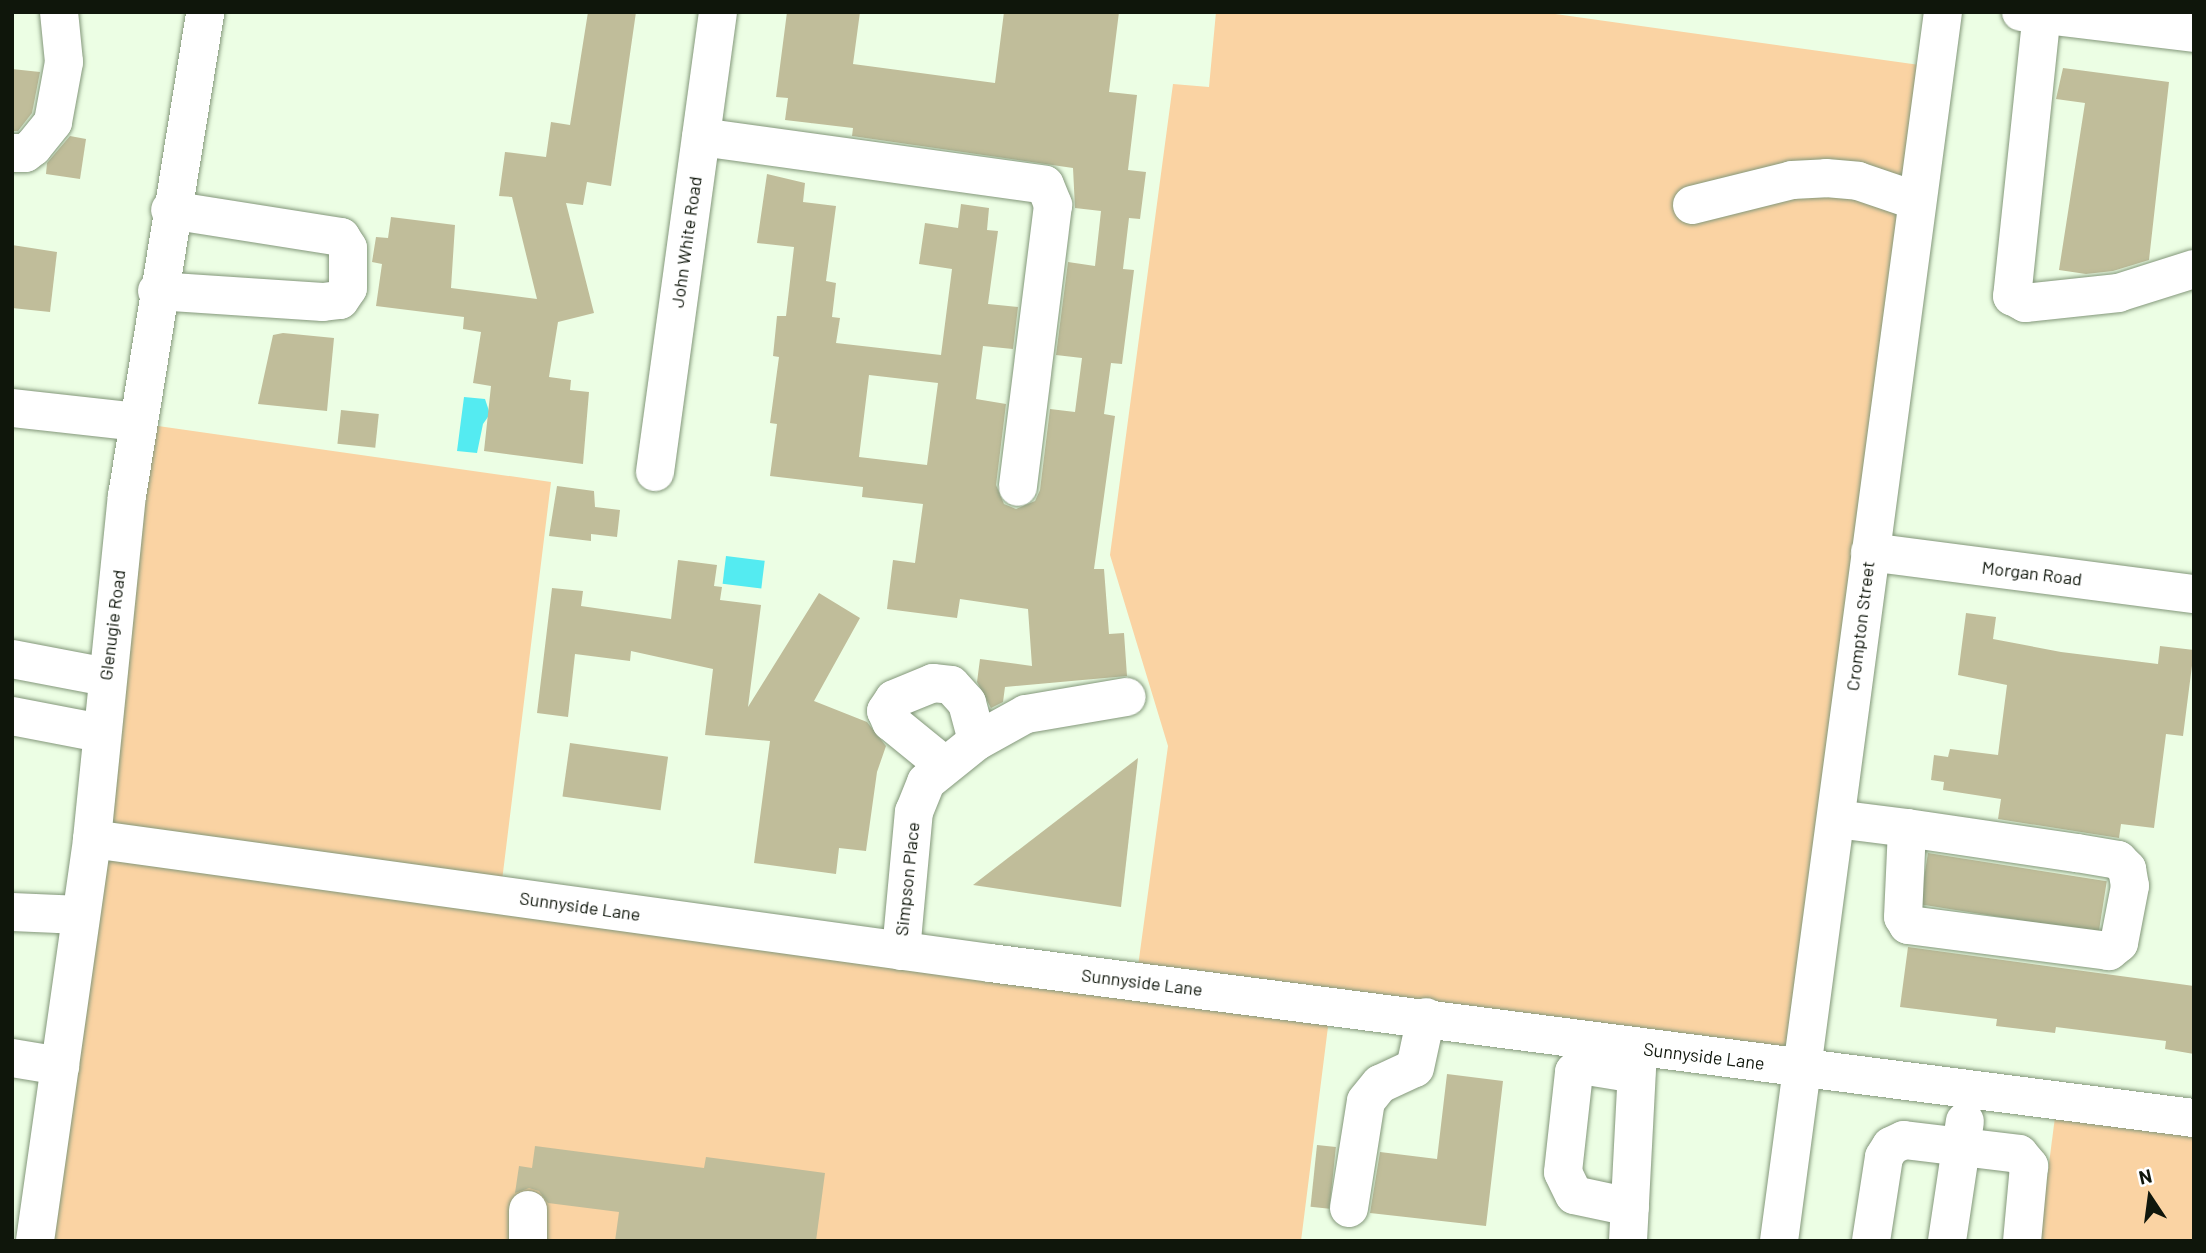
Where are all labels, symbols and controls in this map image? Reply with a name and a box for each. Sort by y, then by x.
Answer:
street label: John White Road [666,175,706,309]
street label: Morgan Road [1981,556,2083,590]
street label: Crompton Street [1841,560,1879,692]
street label: Glenugie Road [94,568,130,682]
street label: Simpson Place [890,821,924,937]
street label: Sunnyside Lane [518,887,642,925]
street label: Sunnyside Lane [1080,964,1204,1000]
street label: Sunnyside Lane [1642,1038,1766,1074]
north arrow [2115,1162,2185,1232]
text: N [2136,1163,2154,1189]

